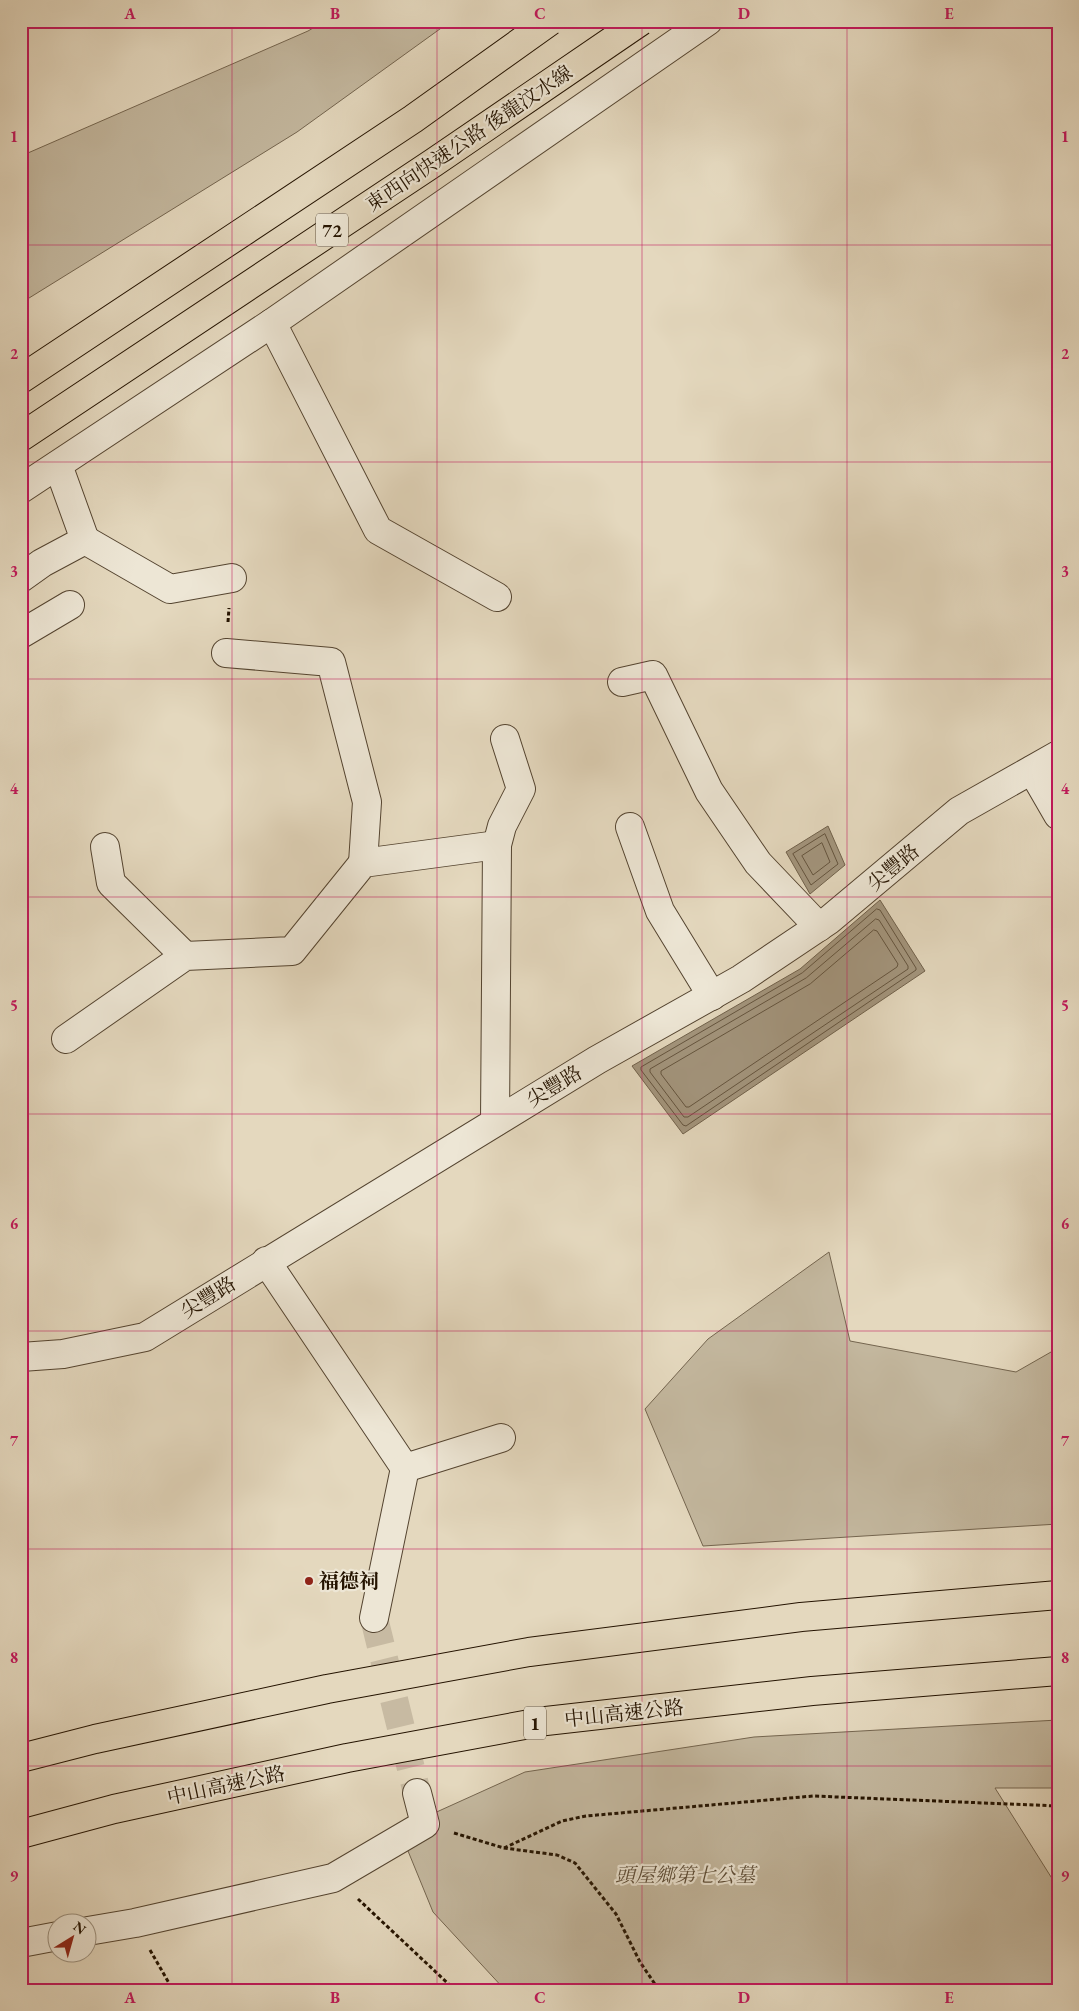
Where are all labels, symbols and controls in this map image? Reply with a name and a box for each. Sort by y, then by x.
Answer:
text: A [123,3,136,24]
text: B [330,3,340,24]
text: C [534,3,546,24]
text: D [738,3,750,24]
text: E [944,3,954,24]
street label: 東西向快速公路 後龍汶水線 [361,59,577,217]
text: 1 [10,126,18,147]
text: 1 [1061,126,1069,147]
road number: 72 [316,214,348,246]
text: 2 [10,343,19,364]
text: 2 [1061,343,1070,364]
text: 3 [10,561,18,582]
text: 3 [1061,561,1069,582]
text: 4 [10,778,19,799]
text: 4 [1061,778,1070,799]
street label: 尖豐路 [862,838,924,896]
text: 5 [10,995,18,1016]
text: 5 [1061,995,1069,1016]
street label: 尖豐路 [522,1059,586,1113]
text: 6 [10,1213,19,1234]
text: 6 [1061,1213,1070,1234]
street label: 尖豐路 [176,1270,240,1324]
text: 7 [10,1430,19,1451]
text: 7 [1061,1430,1070,1451]
place label: 福德祠 [319,1568,379,1594]
marker: 福德祠 [303,1575,315,1587]
text: 8 [10,1647,18,1668]
text: 8 [1061,1647,1069,1668]
street label: 中山高速公路 [563,1694,685,1732]
road number: 1 [524,1706,546,1740]
street label: 中山高速公路 [165,1760,287,1810]
park label: 頭屋鄉第七公墓 [615,1862,758,1888]
text: 9 [10,1865,19,1886]
text: 9 [1061,1865,1070,1886]
north arrow [48,1914,98,1964]
text: N [70,1917,90,1939]
text: A [123,1987,136,2008]
text: B [330,1987,340,2008]
text: C [534,1987,546,2008]
text: D [738,1987,750,2008]
text: E [944,1987,954,2008]

